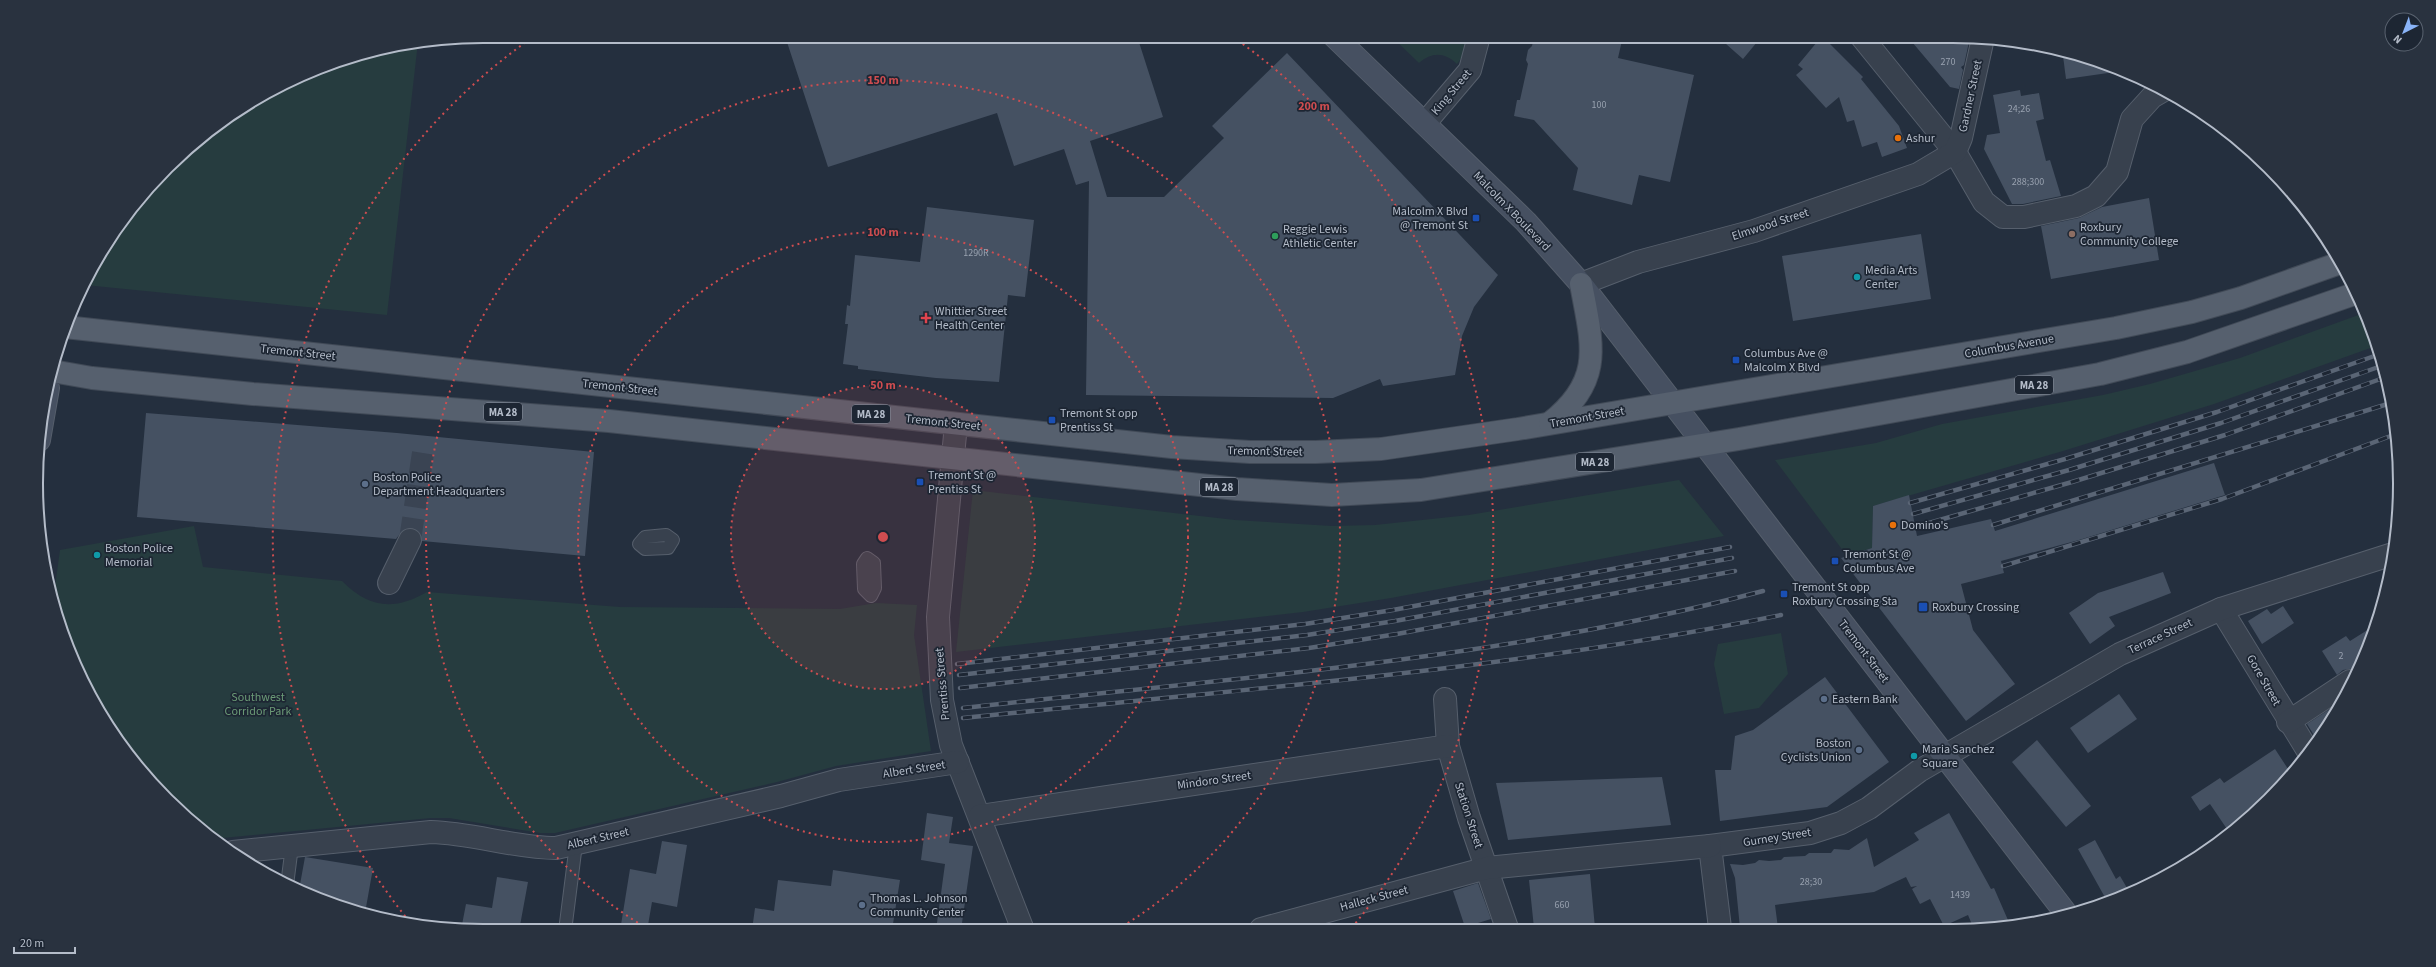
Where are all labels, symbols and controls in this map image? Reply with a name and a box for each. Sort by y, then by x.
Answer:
north arrow [2384,12,2424,52]
text: N [2390,31,2405,47]
house number: 270 [1941,55,1955,69]
street label: Gardner Street [1955,58,1986,134]
street label: King Street [1427,66,1476,119]
text: 150 m [867,72,899,89]
text: 200 m [1298,98,1330,115]
house number: 100 [1592,98,1606,112]
house number: 24;26 [2008,102,2030,116]
place label: Ashur [1906,130,1936,147]
marker: Ashur [1893,133,1903,143]
street label: Malcolm X Boulevard [1469,168,1554,255]
house number: 288;300 [2012,175,2044,189]
place label: Malcolm X Blvd @ Tremont St [1392,203,1468,234]
street label: Elmwood Street [1729,204,1811,245]
marker: Malcolm X Blvd @ Tremont St [1471,213,1481,223]
place label: Roxbury Community College [2080,219,2179,250]
place label: Reggie Lewis Athletic Center [1283,221,1358,252]
text: 100 m [867,224,899,241]
marker: Roxbury Community College [2067,229,2077,239]
marker: Reggie Lewis Athletic Center [1270,231,1280,241]
house number: 1290R [963,246,989,260]
place label: Media Arts Center [1865,262,1917,293]
marker: Media Arts Center [1852,272,1862,282]
place label: Whittier Street Health Center [935,303,1007,334]
marker: Whittier Street Health Center [920,312,932,324]
street label: Columbus Avenue [1963,330,2055,363]
street label: Tremont Street [260,340,336,365]
place label: Columbus Ave @ Malcolm X Blvd [1744,345,1828,376]
marker: Columbus Ave @ Malcolm X Blvd [1731,355,1741,365]
street label: Tremont Street [582,375,658,400]
road number: MA 28 [2015,376,2053,394]
text: 50 m [870,377,896,394]
road number: MA 28 [484,403,522,421]
street label: Tremont Street [1548,403,1626,432]
road number: MA 28 [852,405,890,423]
place label: Tremont St opp Prentiss St [1060,405,1138,436]
street label: Tremont Street [905,410,981,435]
marker: Tremont St opp Prentiss St [1047,415,1057,425]
street label: Tremont Street [1227,442,1303,461]
road number: MA 28 [1576,453,1614,471]
place label: Tremont St @ Prentiss St [928,467,996,498]
place label: Boston Police Department Headquarters [373,469,505,500]
marker: Tremont St @ Prentiss St [915,477,925,487]
road number: MA 28 [1200,478,1238,496]
marker: Boston Police Department Headquarters [360,479,370,489]
place label: Domino's [1901,517,1948,534]
marker: Domino's [1888,520,1898,530]
centre of rings [876,530,890,544]
place label: Boston Police Memorial [105,540,173,571]
place label: Tremont St @ Columbus Ave [1843,546,1914,577]
marker: Boston Police Memorial [92,550,102,560]
marker: Tremont St @ Columbus Ave [1830,556,1840,566]
place label: Tremont St opp Roxbury Crossing Sta [1792,579,1897,610]
marker: Tremont St opp Roxbury Crossing Sta [1779,589,1789,599]
place label: Roxbury Crossing [1932,599,2019,616]
marker: Roxbury Crossing [1917,601,1929,613]
street label: Terrace Street [2125,614,2195,659]
street label: Tremont Street [1834,616,1893,687]
street label: Prentiss Street [931,647,954,721]
house number: 2 [2339,649,2344,663]
street label: Gore Street [2242,652,2285,709]
park label: Southwest Corridor Park [225,689,291,720]
place label: Eastern Bank [1832,691,1898,708]
marker: Eastern Bank [1819,694,1829,704]
place label: Boston Cyclists Union [1781,735,1851,766]
place label: Maria Sanchez Square [1922,741,1994,772]
marker: Boston Cyclists Union [1854,745,1864,755]
marker: Maria Sanchez Square [1909,751,1919,761]
street label: Albert Street [882,756,946,783]
street label: Mindoro Street [1176,767,1252,794]
street label: Station Street [1450,780,1487,850]
street label: Albert Street [566,823,631,854]
street label: Gurney Street [1742,824,1812,851]
house number: 28;30 [1800,875,1822,889]
street label: Halleck Street [1338,881,1410,916]
house number: 1439 [1950,888,1970,902]
place label: Thomas L. Johnson Community Center [870,890,968,921]
house number: 660 [1555,898,1569,912]
marker: Thomas L. Johnson Community Center [857,900,867,910]
scale bar [14,929,75,955]
text: 20 m [20,935,44,952]

